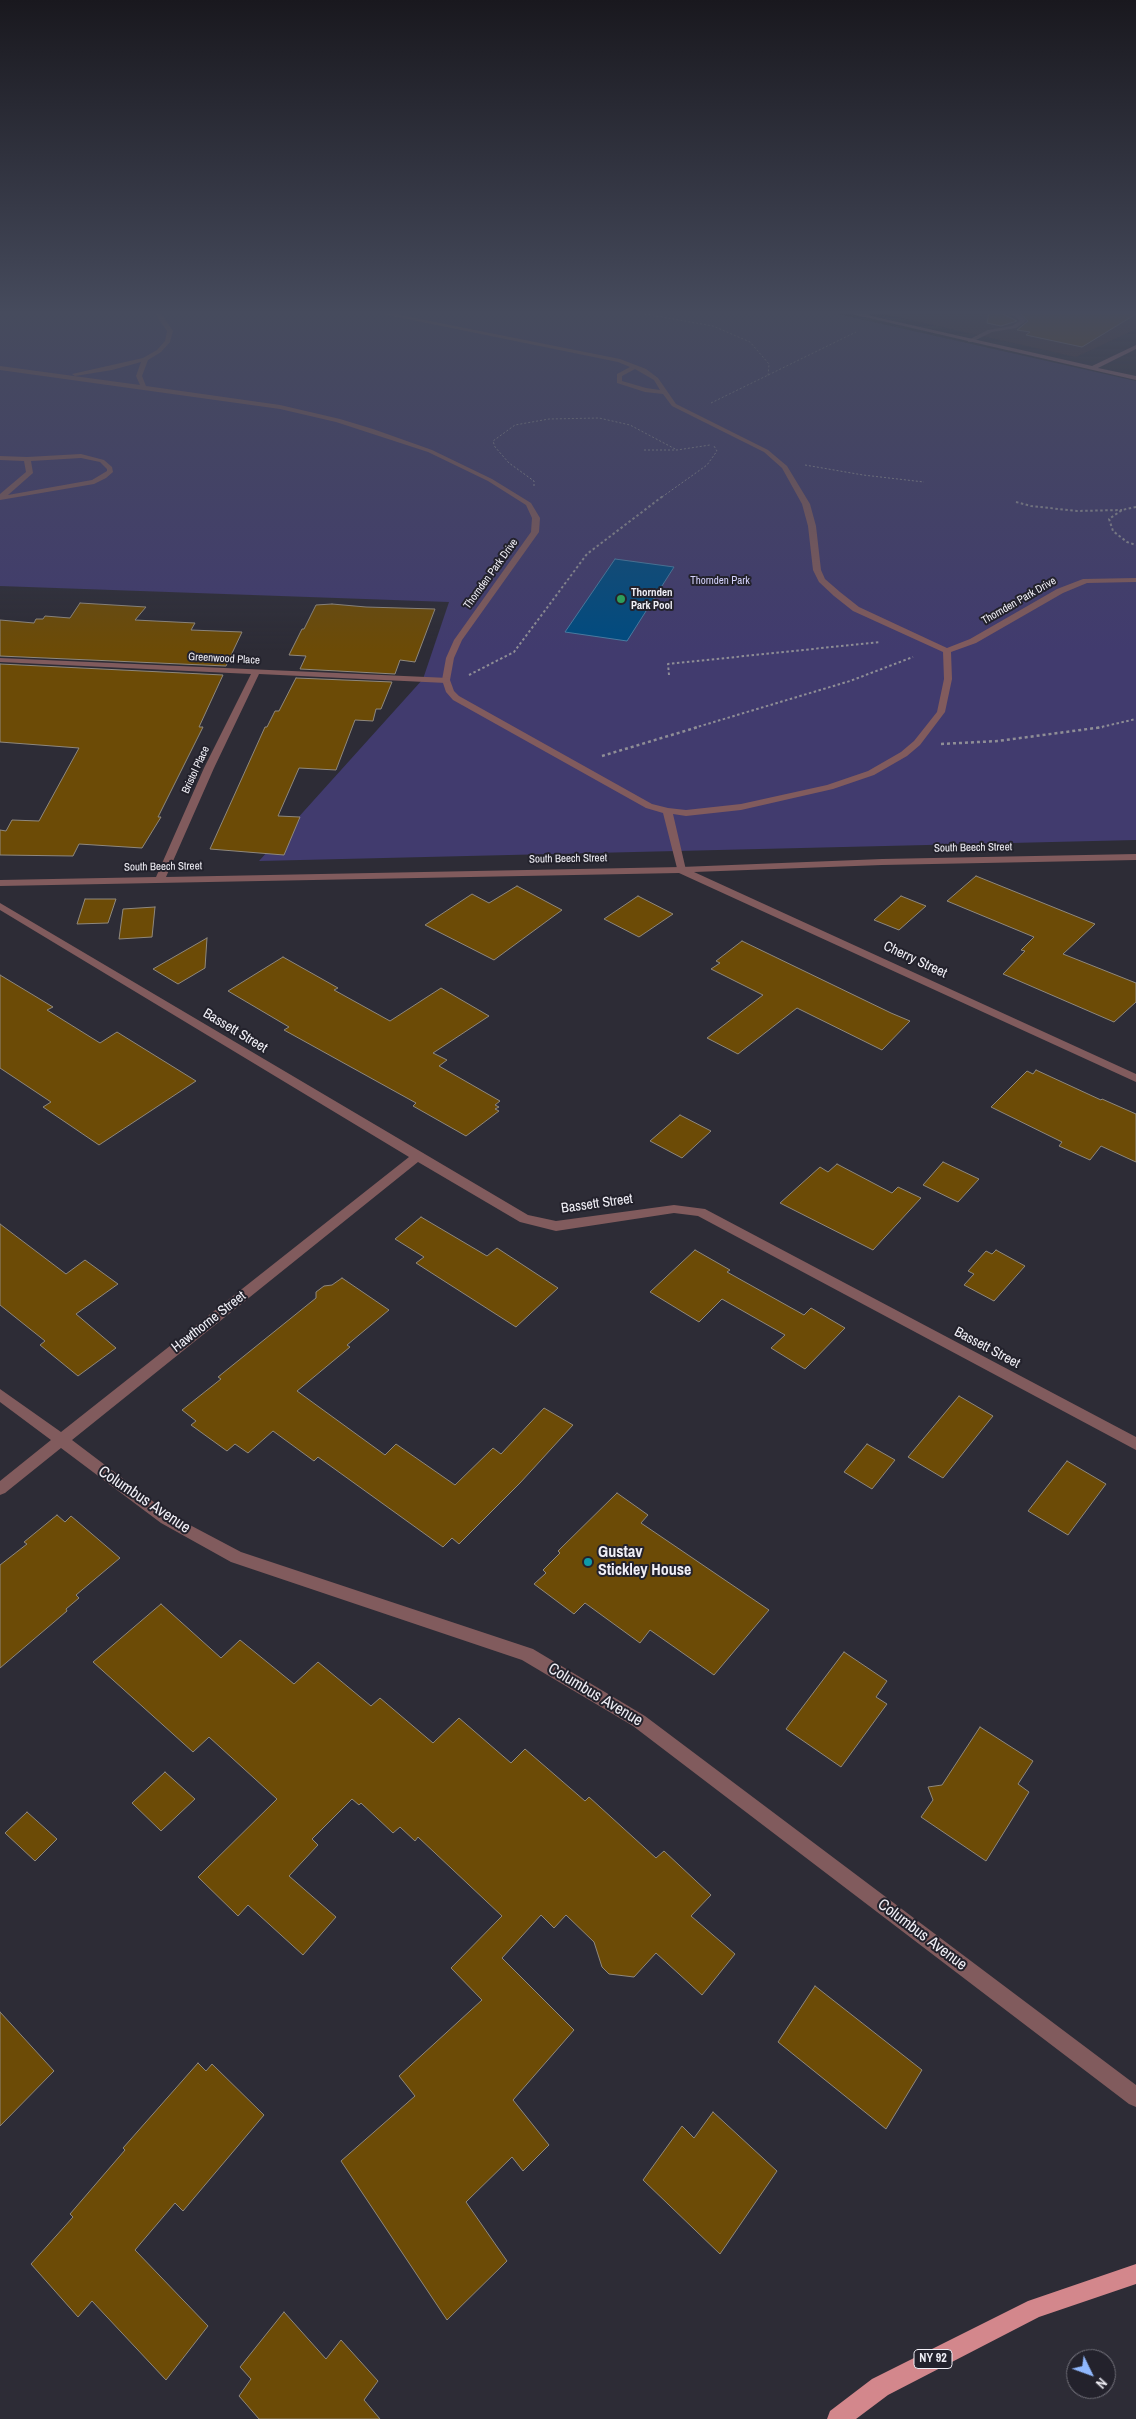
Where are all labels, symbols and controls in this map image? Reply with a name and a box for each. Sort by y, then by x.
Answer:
street label: Thornden Park Drive [461,536,521,612]
park label: Thornden Park [690,574,750,588]
street label: Thornden Park Drive [979,574,1059,628]
place label: Thornden Park Pool [631,586,673,612]
marker: Thornden Park Pool [615,593,627,605]
street label: Greenwood Place [188,651,260,667]
street label: Bristol Place [179,744,213,796]
street label: South Beech Street [934,841,1012,855]
street label: South Beech Street [529,852,607,866]
street label: South Beech Street [124,860,202,874]
street label: Cherry Street [881,938,949,982]
street label: Bassett Street [200,1005,270,1057]
street label: Bassett Street [560,1191,634,1217]
street label: Hawthorne Street [169,1288,249,1356]
street label: Bassett Street [951,1324,1023,1372]
street label: Columbus Avenue [94,1462,194,1538]
place label: Gustav Stickley House [598,1543,691,1581]
marker: Gustav Stickley House [582,1556,594,1568]
street label: Columbus Avenue [544,1659,646,1731]
street label: Columbus Avenue [874,1895,970,1975]
north arrow [1066,2349,1116,2399]
road number: NY 92 [914,2350,952,2368]
text: N [1092,2374,1111,2392]

